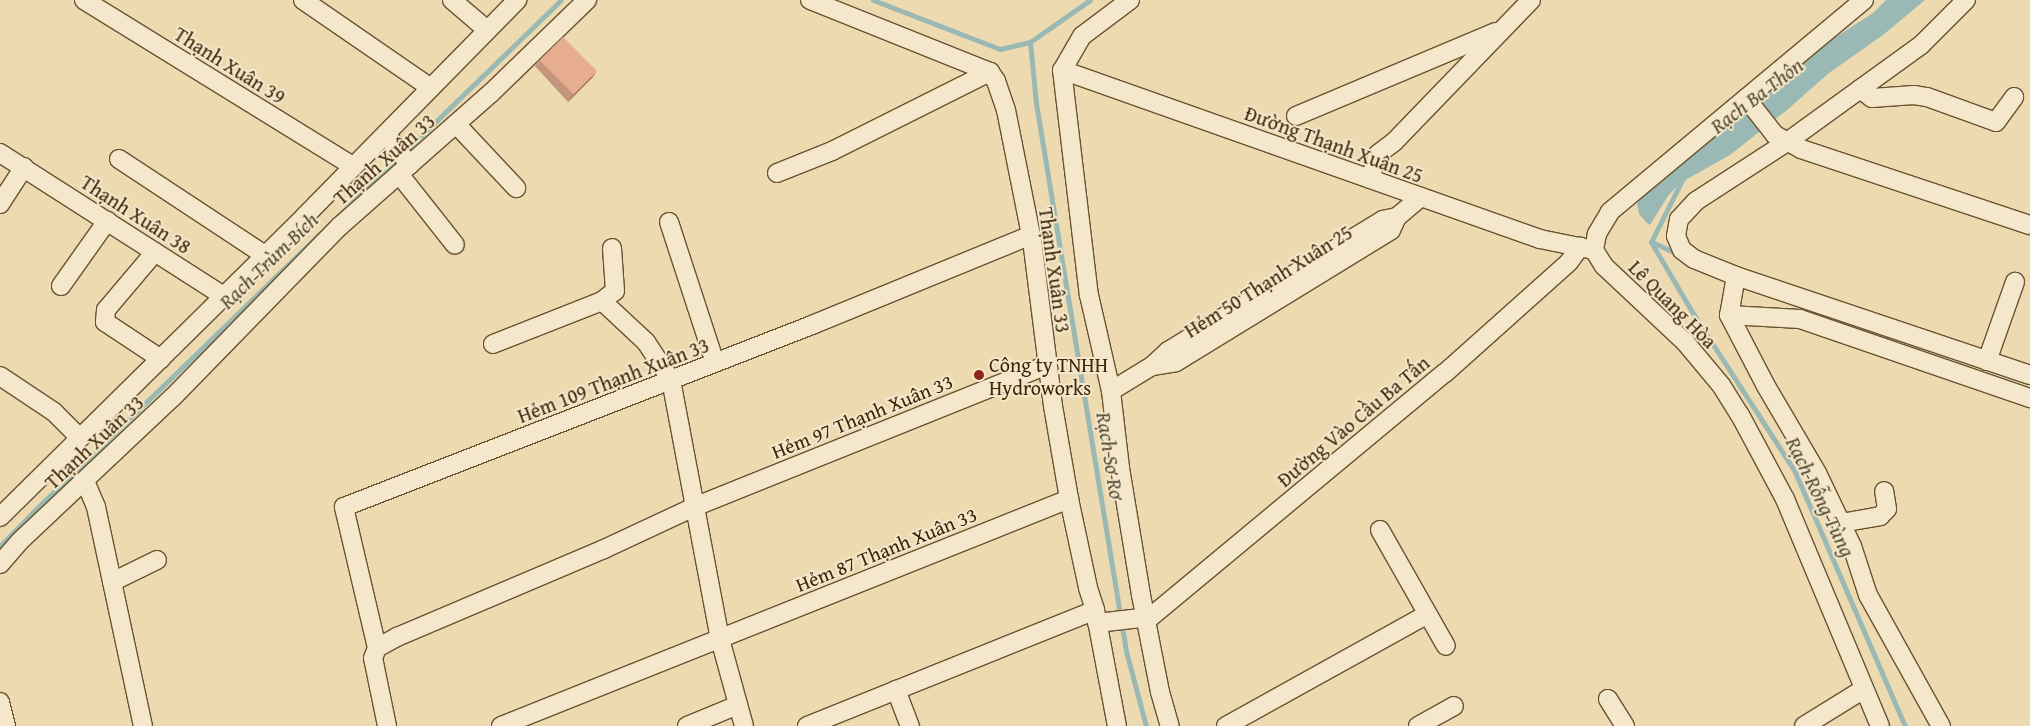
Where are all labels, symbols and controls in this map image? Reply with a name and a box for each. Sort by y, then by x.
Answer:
street label: Thạnh Xuân 39 [170,21,290,109]
water label: Rạch Ba Thôn [1706,53,1808,139]
street label: Đường Thạnh Xuân 25 [1242,101,1426,187]
street label: Thạnh Xuân 33 [328,109,440,209]
street label: Thạnh Xuân 38 [76,170,196,258]
street label: Thạnh Xuân 33 [1034,206,1076,334]
water label: Rạch Trùm Bích [214,207,324,315]
street label: Hẻm 50 Thạnh Xuân 25 [1180,220,1356,342]
street label: Lê Quang Hòa [1624,255,1722,353]
street label: Hẻm 109 Thạnh Xuân 33 [514,332,712,428]
street label: Đường Vào Cầu Ba Tấn [1272,350,1434,492]
place label: Công ty TNHH Hydroworks [989,352,1108,399]
street label: Hẻm 97 Thạnh Xuân 33 [768,369,956,463]
marker: Công ty TNHH Hydroworks [973,369,985,381]
street label: Thạnh Xuân 33 [40,390,148,494]
water label: Rạch Sơ Rơ [1091,410,1129,502]
water label: Rạch Rỗng Tùng [1780,433,1860,561]
street label: Hẻm 87 Thạnh Xuân 33 [792,502,980,596]

